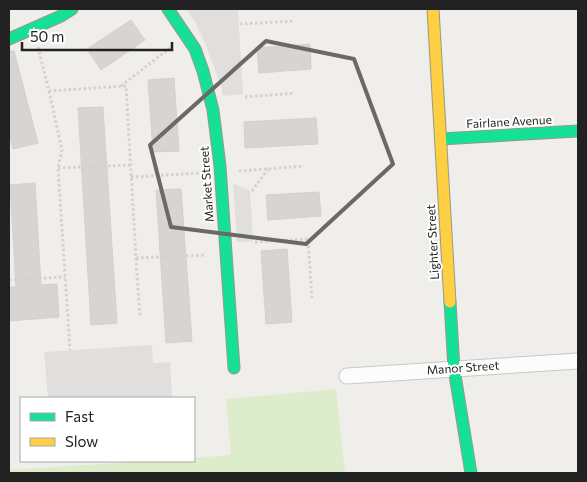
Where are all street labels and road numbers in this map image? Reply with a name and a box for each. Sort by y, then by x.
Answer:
street label: Fairlane Avenue [466,112,552,130]
street label: Market Street [196,146,216,222]
street label: Lighter Street [423,204,441,280]
street label: Manor Street [426,357,500,377]

